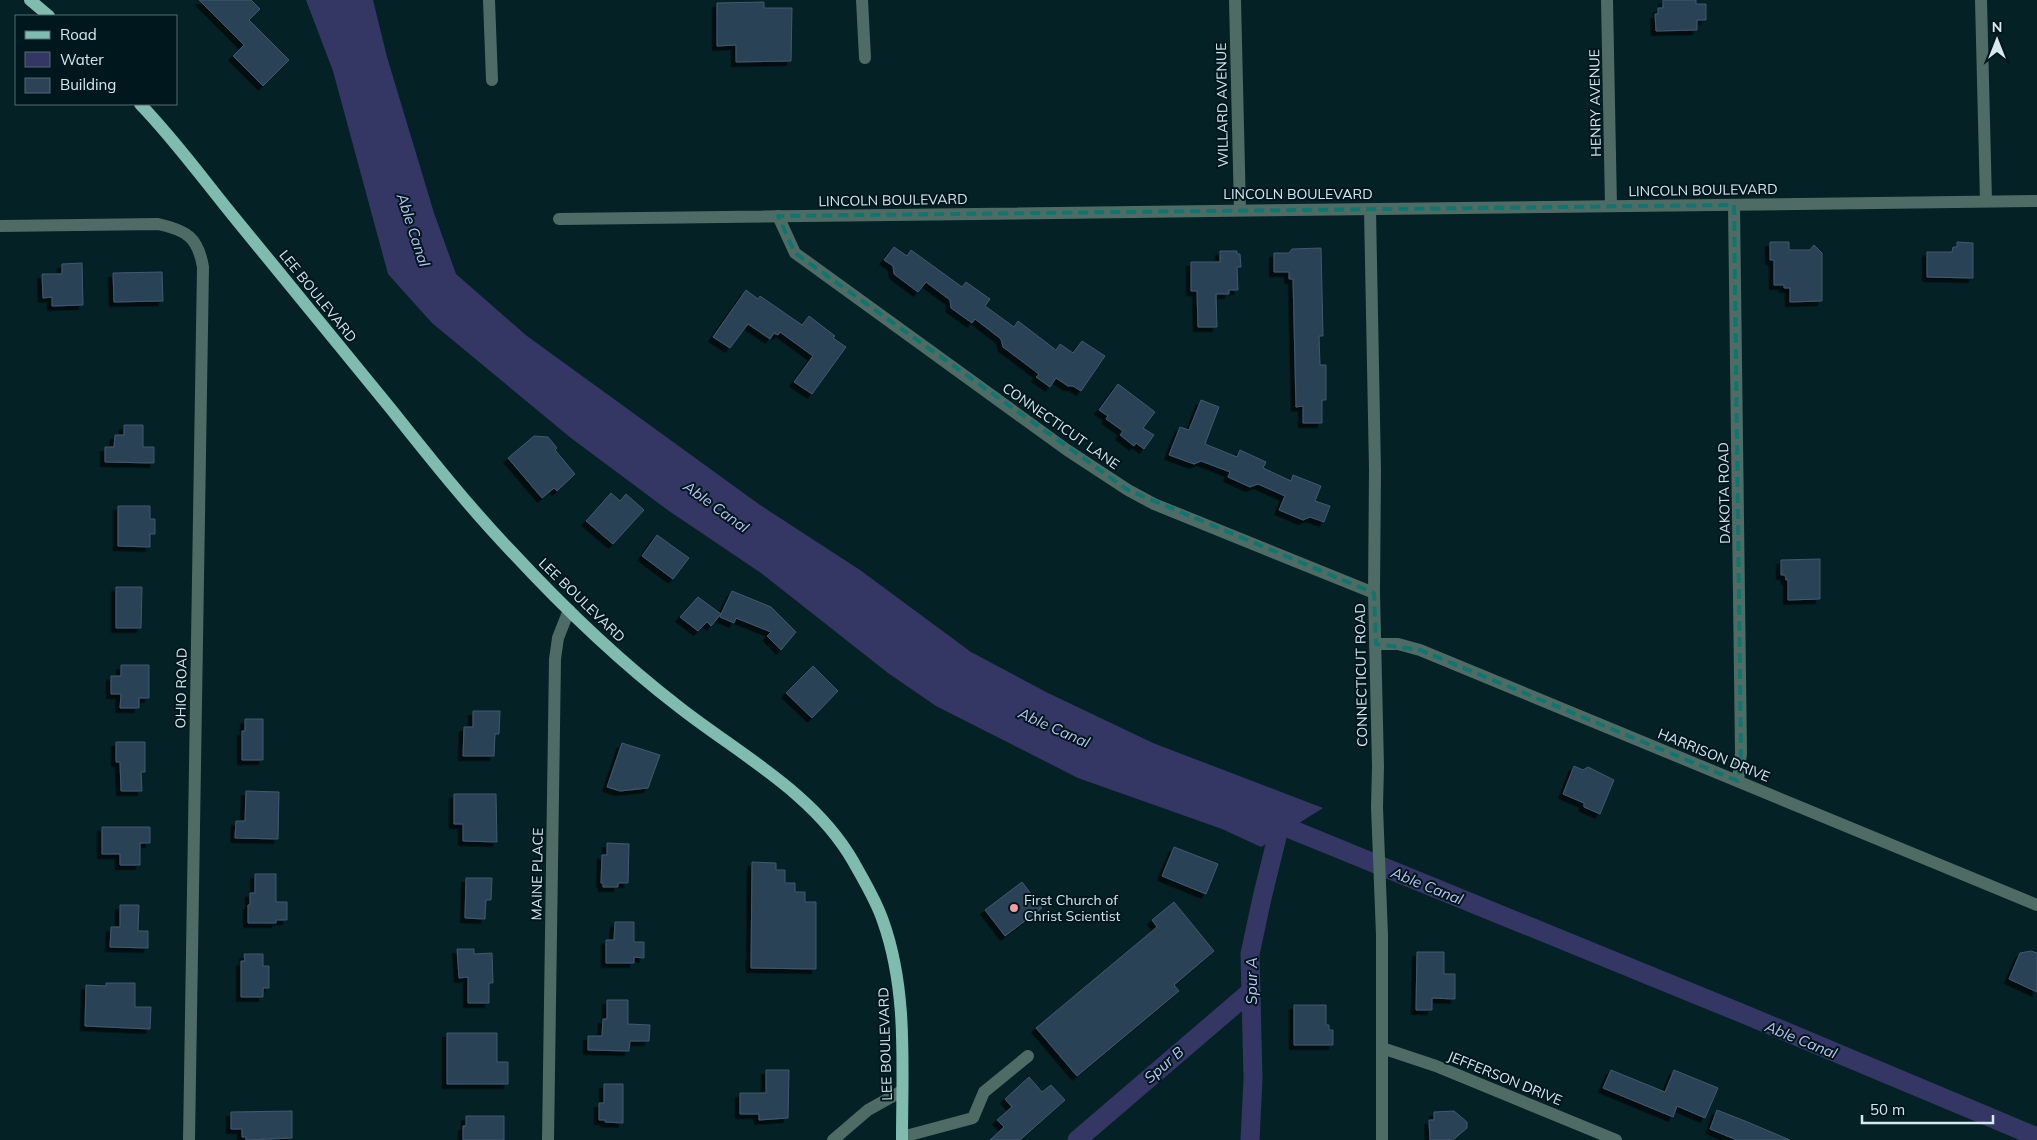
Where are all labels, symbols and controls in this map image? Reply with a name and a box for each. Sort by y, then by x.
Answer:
legend [15,15,178,105]
north arrow [1972,15,2022,65]
text: N [1992,18,2002,36]
text: Road [60,25,97,44]
street label: WILLARD AVENUE [1212,43,1232,167]
street label: HENRY AVENUE [1585,49,1605,157]
text: Water [60,50,104,69]
text: Building [60,75,116,94]
street label: LINCOLN BOULEVARD [1628,180,1778,200]
street label: LINCOLN BOULEVARD [1223,185,1373,203]
water label: Able Canal [392,190,434,269]
street label: LINCOLN BOULEVARD [818,190,968,210]
street label: LEE BOULEVARD [275,246,361,346]
street label: CONNECTICUT LANE [999,379,1123,473]
street label: DAKOTA ROAD [1714,442,1734,544]
water label: Able Canal [679,476,753,537]
street label: LEE BOULEVARD [535,554,629,646]
street label: CONNECTICUT ROAD [1351,603,1371,747]
street label: OHIO ROAD [171,648,191,728]
water label: Able Canal [1015,703,1093,752]
street label: HARRISON DRIVE [1655,724,1773,786]
street label: MAINE PLACE [527,828,547,920]
water label: Able Canal [1387,862,1466,909]
place label: First Church of Christ Scientist [1024,891,1121,925]
marker: First Church of Christ Scientist [1008,902,1020,914]
water label: Spur A [1242,957,1261,1005]
street label: LEE BOULEVARD [874,987,896,1101]
water label: Able Canal [1761,1016,1840,1063]
water label: Spur B [1140,1042,1187,1087]
street label: JEFFERSON DRIVE [1445,1047,1565,1109]
scale bar [1862,1092,1993,1124]
text: 50 m [1870,1100,1905,1119]

